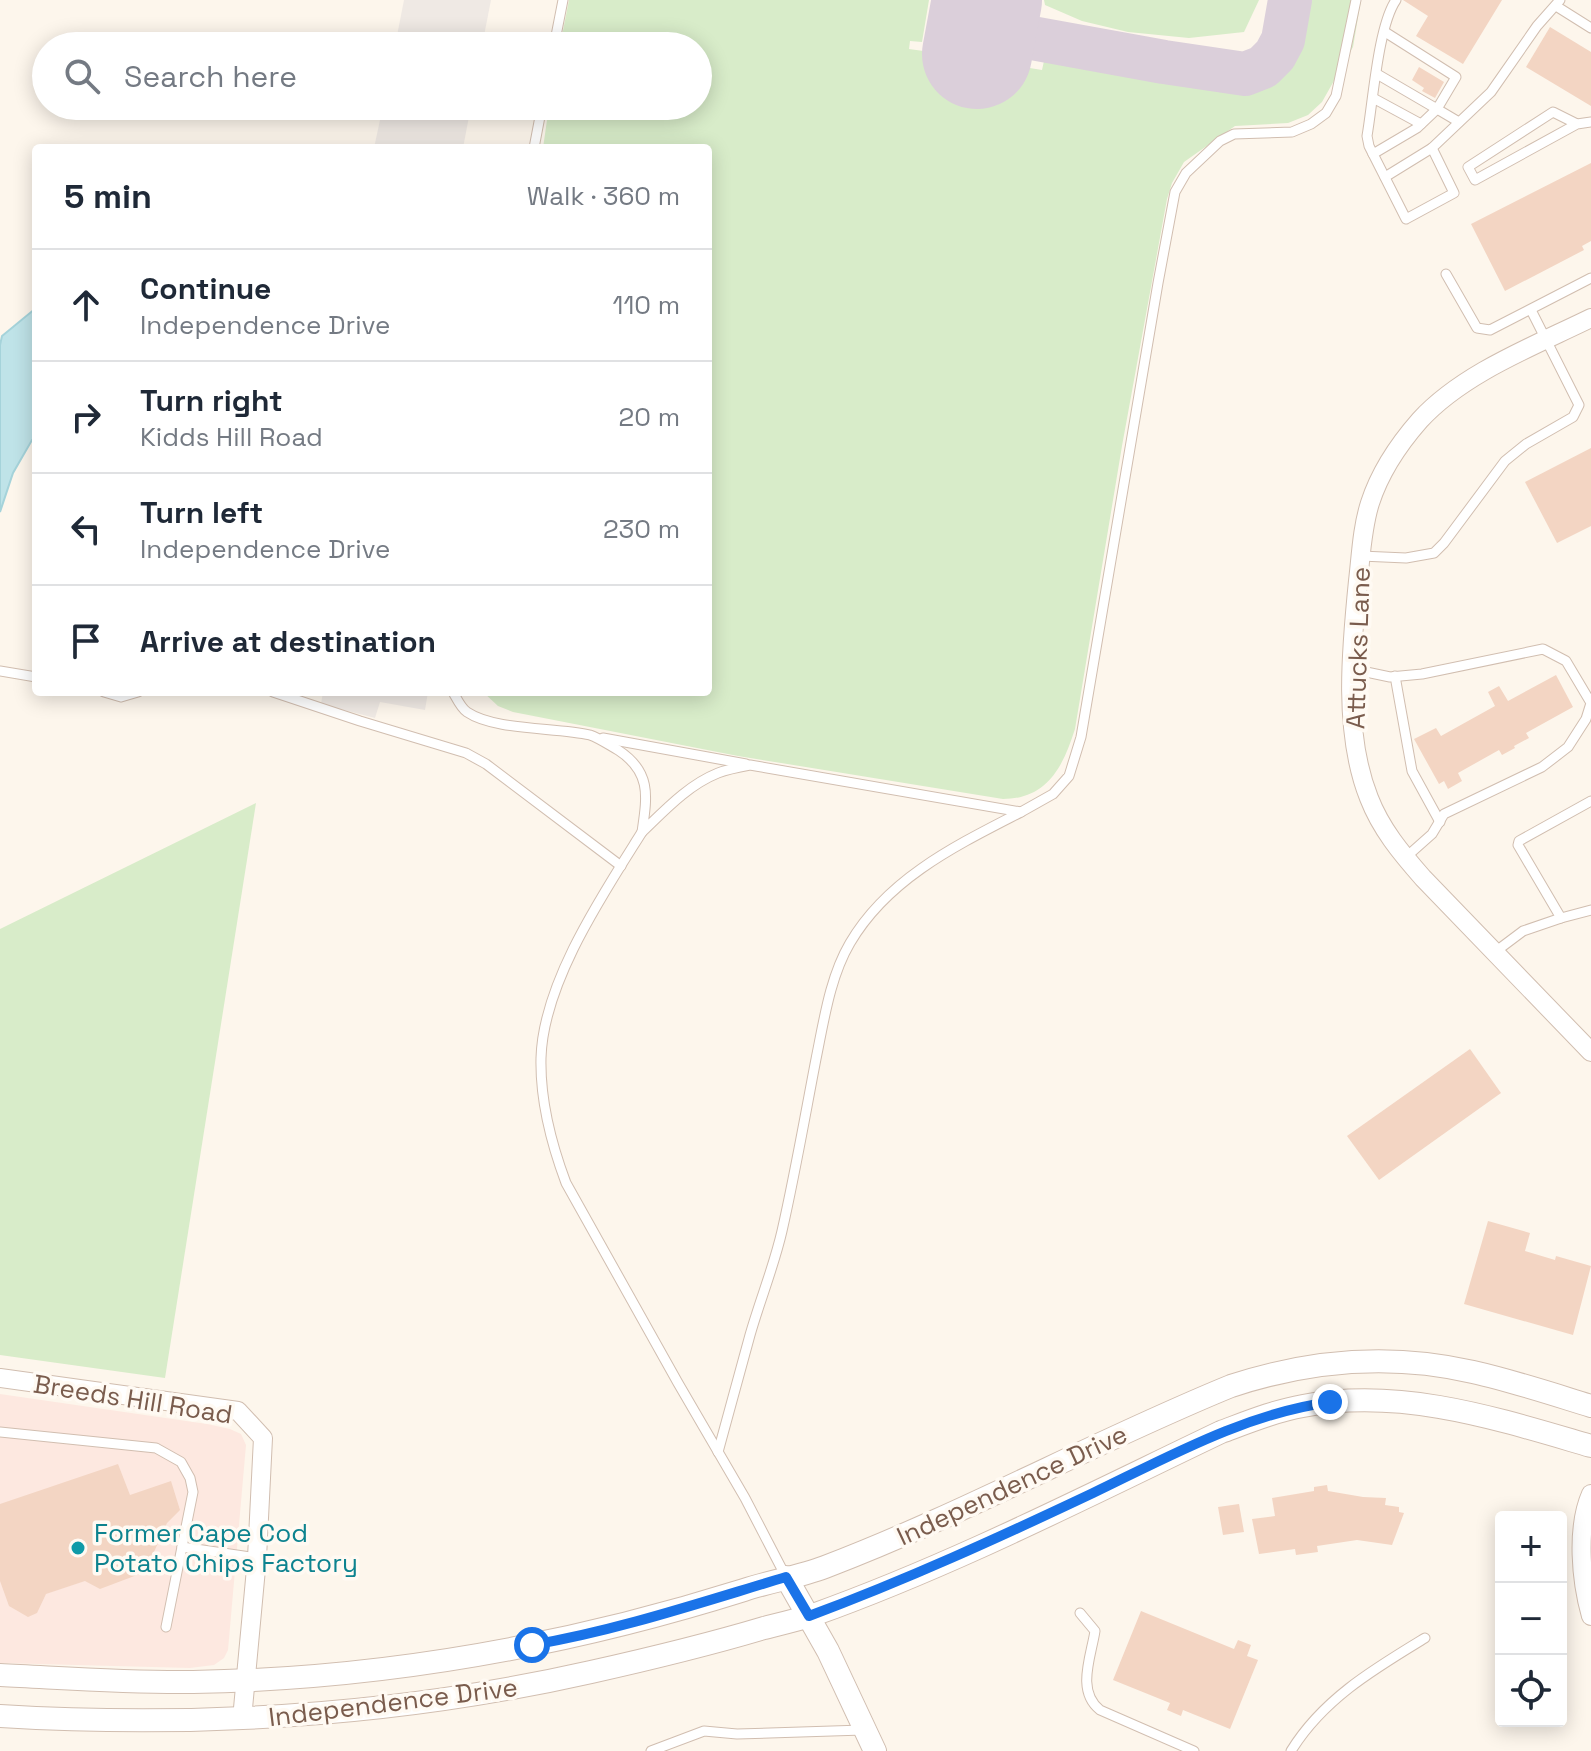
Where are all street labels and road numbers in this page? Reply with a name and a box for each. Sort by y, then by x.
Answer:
street label: Attucks Lane [1338,566,1378,730]
street label: Breeds Hill Road [31,1366,235,1432]
street label: Independence Drive [891,1417,1133,1553]
street label: Independence Drive [267,1670,519,1734]

